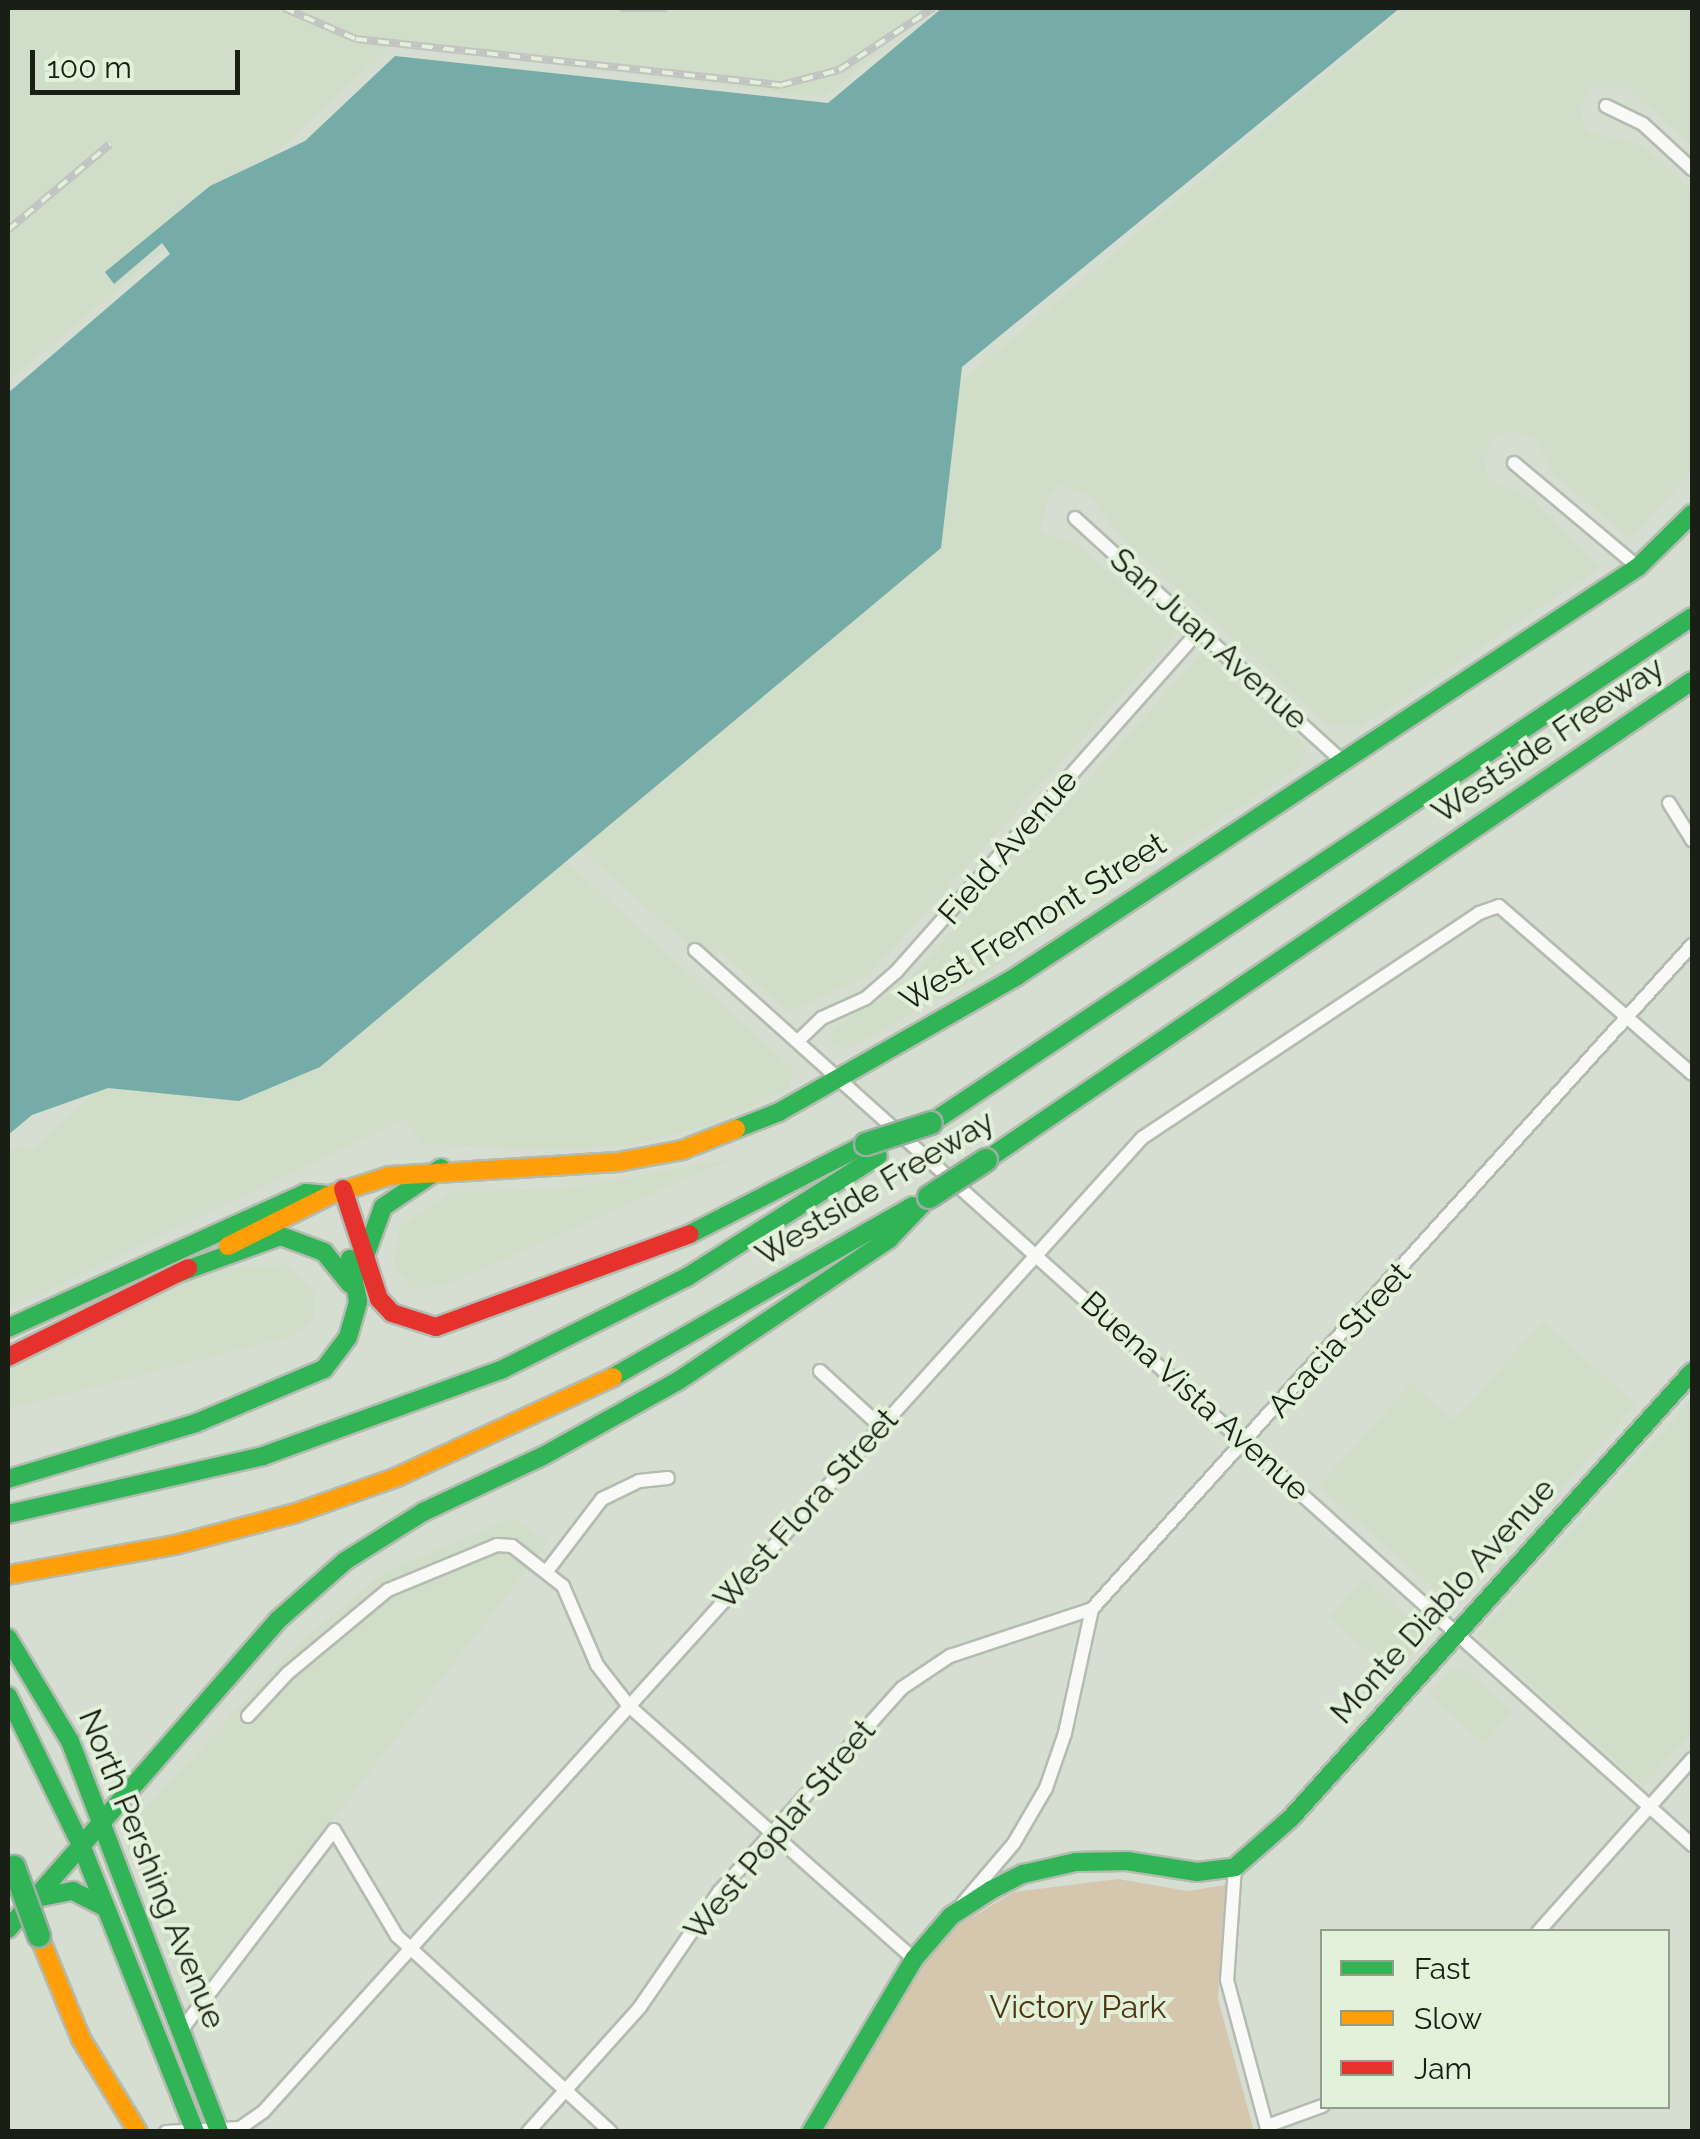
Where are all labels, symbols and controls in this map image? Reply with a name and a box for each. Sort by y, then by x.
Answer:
scale bar [35,30,245,92]
text: 100 m [47,50,132,85]
street label: San Juan Avenue [1102,540,1316,738]
street label: Westside Freeway [1425,648,1671,832]
street label: Field Avenue [930,761,1086,933]
street label: West Fremont Street [893,825,1173,1019]
street label: Westside Freeway [749,1102,1001,1274]
street label: Acacia Street [1259,1255,1419,1425]
street label: Buena Vista Avenue [1072,1283,1318,1509]
street label: West Flora Street [706,1401,906,1617]
street label: Monte Diablo Avenue [1322,1470,1564,1732]
street label: North Pershing Avenue [70,1703,234,2035]
street label: West Poplar Street [676,1712,884,1948]
legend [1320,1929,1670,2109]
text: Fast [1414,1951,1471,1986]
park label: Victory Park [989,1988,1167,2026]
text: Slow [1414,2001,1482,2036]
text: Jam [1414,2051,1472,2086]

